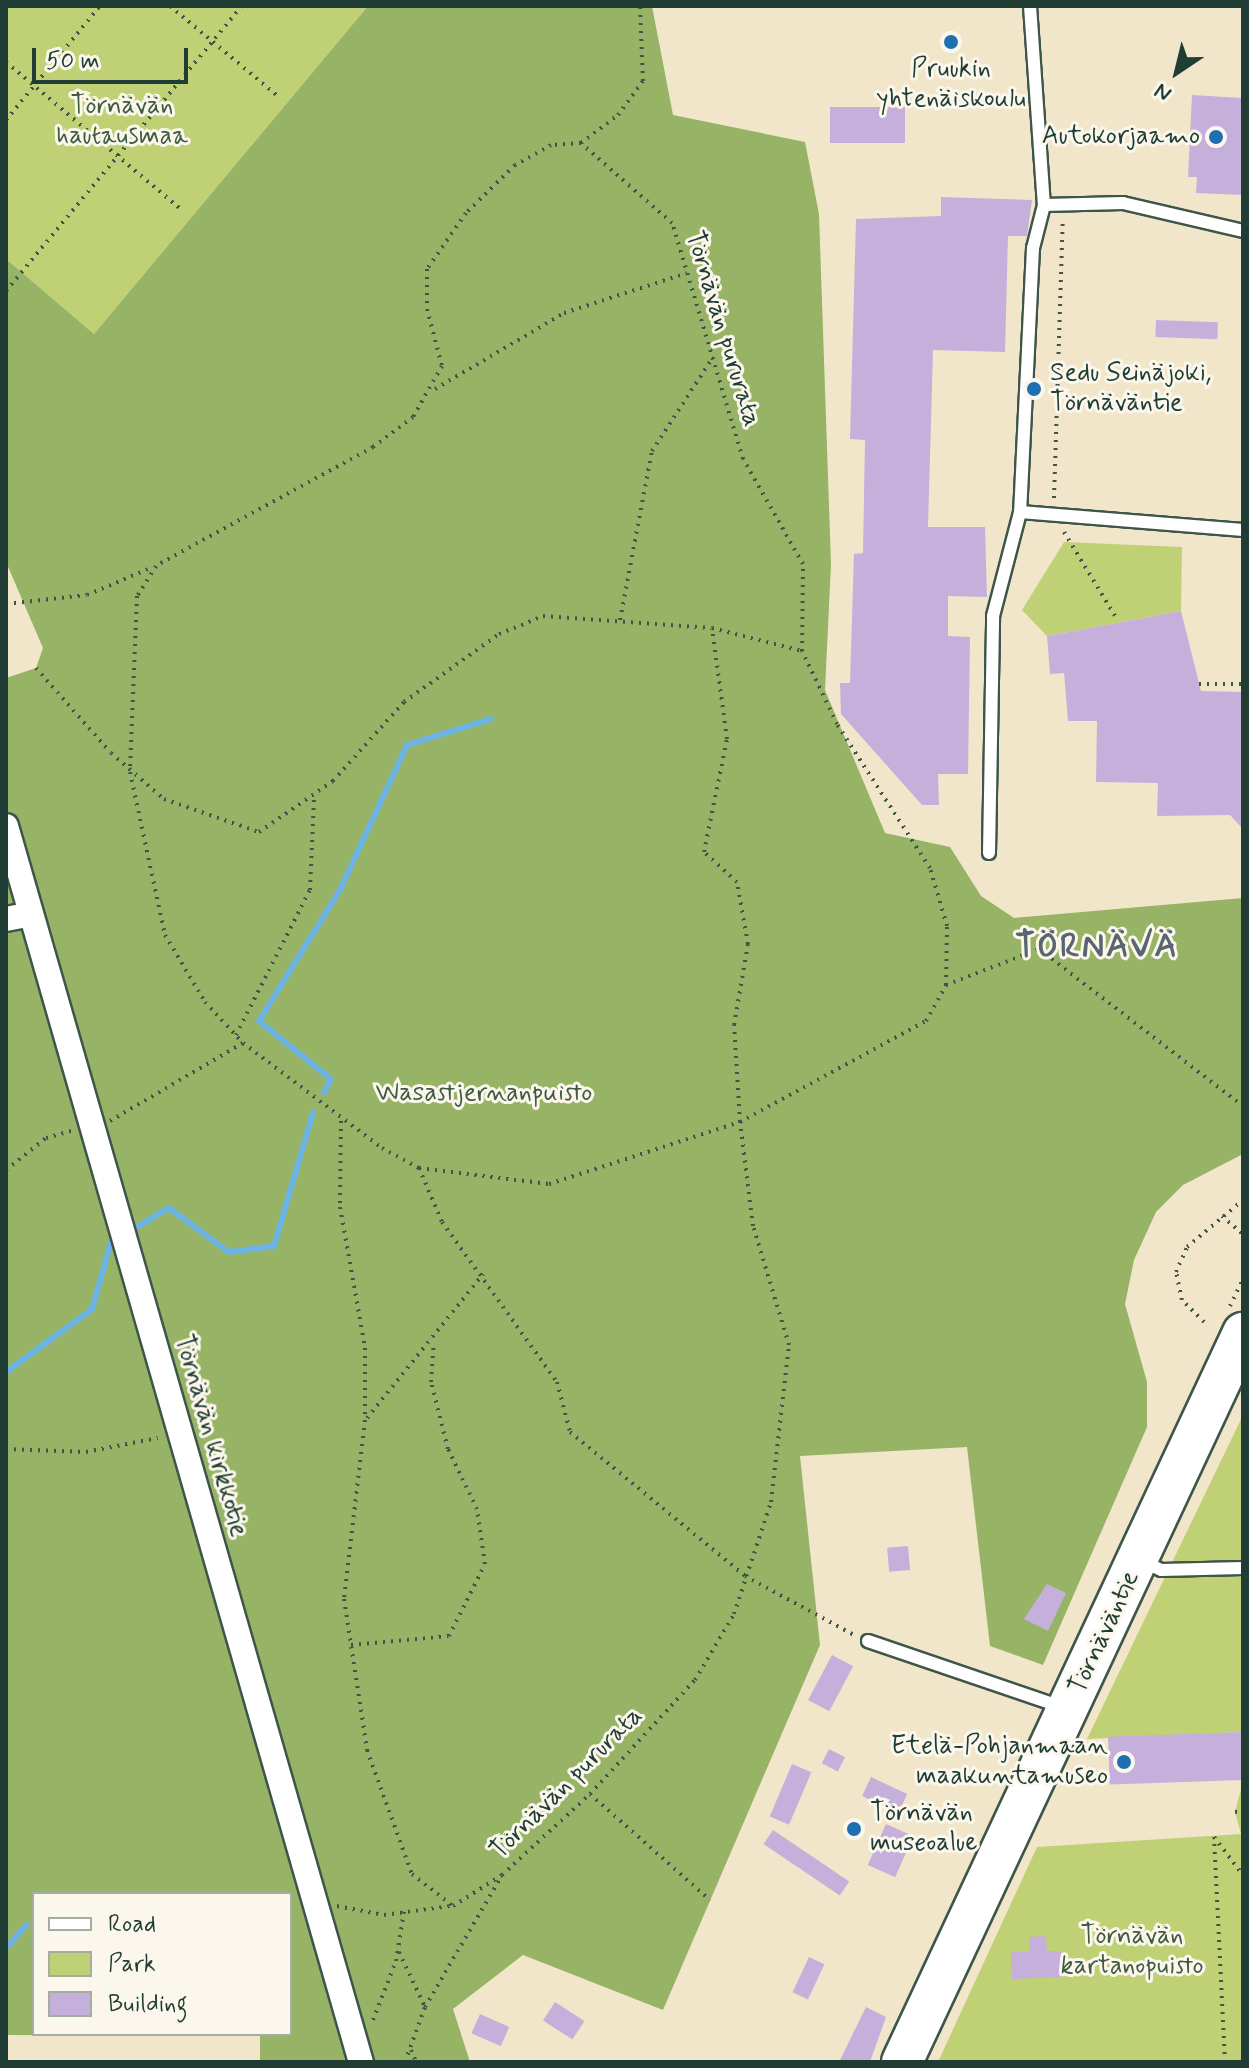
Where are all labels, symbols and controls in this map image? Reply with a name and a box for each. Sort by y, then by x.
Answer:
scale bar [36,32,192,82]
north arrow [1137,32,1217,112]
marker: Pruukin yhtenäiskoulu [942,33,960,51]
text: 50 m [46,46,100,77]
place label: Pruukin yhtenäiskoulu [876,54,1026,116]
text: N [1149,76,1177,107]
park label: Törnävän hautausmaa [56,91,188,152]
place label: Autokorjaamo [1042,121,1200,153]
marker: Autokorjaamo [1207,128,1225,146]
street label: Törnävän pururata [677,225,767,433]
place label: Sedu Seinäjoki, Törnäväntie [1050,358,1211,420]
marker: Sedu Seinäjoki, Törnäväntie [1025,380,1043,398]
district label: TÖRNÄVÄ [1015,927,1179,967]
park label: Wasastjernanpuisto [376,1078,592,1110]
street label: Törnävän kirkkotie [167,1334,253,1538]
street label: Törnäväntie [1063,1566,1147,1700]
street label: Törnävän pururata [483,1700,651,1868]
place label: Etelä-Pohjanmaan maakuntamuseo [891,1731,1108,1792]
marker: Etelä-Pohjanmaan maakuntamuseo [1115,1753,1133,1771]
place label: Törnävän museoalue [870,1798,977,1860]
marker: Törnävän museoalue [845,1820,863,1838]
legend [32,1892,292,2036]
text: Road [108,1909,156,1940]
park label: Törnävän kartanopuisto [1060,1921,1204,1982]
text: Park [108,1949,156,1980]
text: Building [108,1989,188,2020]

